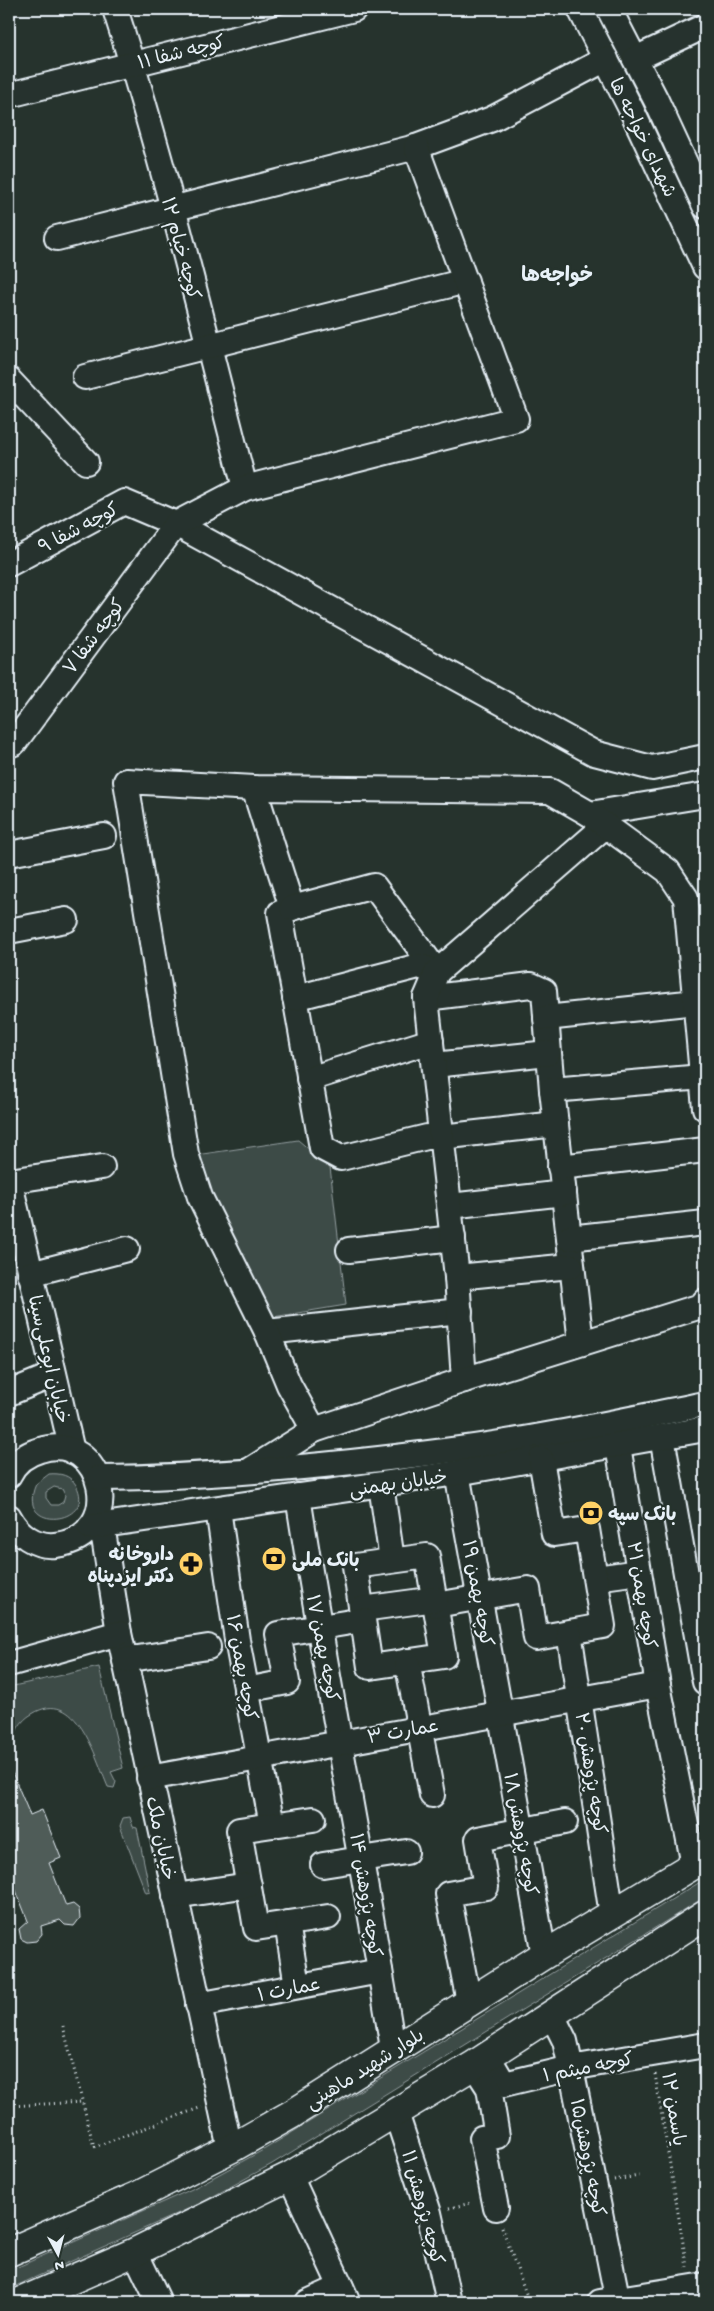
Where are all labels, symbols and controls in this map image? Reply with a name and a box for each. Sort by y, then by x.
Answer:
street label: کوچه شفا ۱۱ [136,32,228,76]
street label: شهدای خواجه ها [602,75,680,202]
street label: کوچه خیام ۱۲ [154,195,203,303]
district label: خواجه‌ها [521,265,593,289]
street label: کوچه شفا ۹ [35,499,124,561]
street label: کوچه شفا ۷ [60,596,132,681]
street label: خیابان ابوعلی‌سینا [21,1293,73,1426]
street label: خیابان بهمنی [348,1467,449,1504]
bank icon: بانک سپه [578,1500,604,1526]
place label: بانک سپه [608,1505,677,1528]
street label: کوچه بهمن ۱۹ [455,1539,496,1649]
street label: کوچه بهمن ۲۱ [620,1540,659,1651]
place label: داروخانه دکتر ایزدپناه [87,1545,174,1590]
bank icon: بانک ملی [261,1546,287,1572]
pharmacy icon: داروخانه دکتر ایزدپناه [178,1551,204,1577]
place label: بانک ملی [292,1551,360,1574]
street label: کوچه بهمن ۱۷ [299,1593,342,1704]
street label: کوچه بهمن ۱۶ [219,1613,260,1722]
street label: کوچه پژوهش ۲۰ [568,1711,610,1836]
street label: عمارت ۳ [366,1716,442,1751]
street label: کوچه پژوهش ۱۸ [496,1771,541,1898]
street label: خیابان ملک [138,1795,179,1883]
street label: کوچه پژوهش ۱۴ [342,1832,385,1959]
street label: عمارت ۱ [256,1974,323,2009]
street label: بلوار شهید ماهینی [302,2025,429,2117]
street label: کوچه میثم ۱ [542,2049,636,2089]
street label: یاسمن ۱۲ [654,2071,689,2148]
street label: کوچه پژوهش۱۵ [563,2097,608,2219]
street label: کوچه پژوهش ۱۱ [394,2148,447,2268]
north arrow [32,2228,82,2278]
text: N [54,2255,65,2273]

